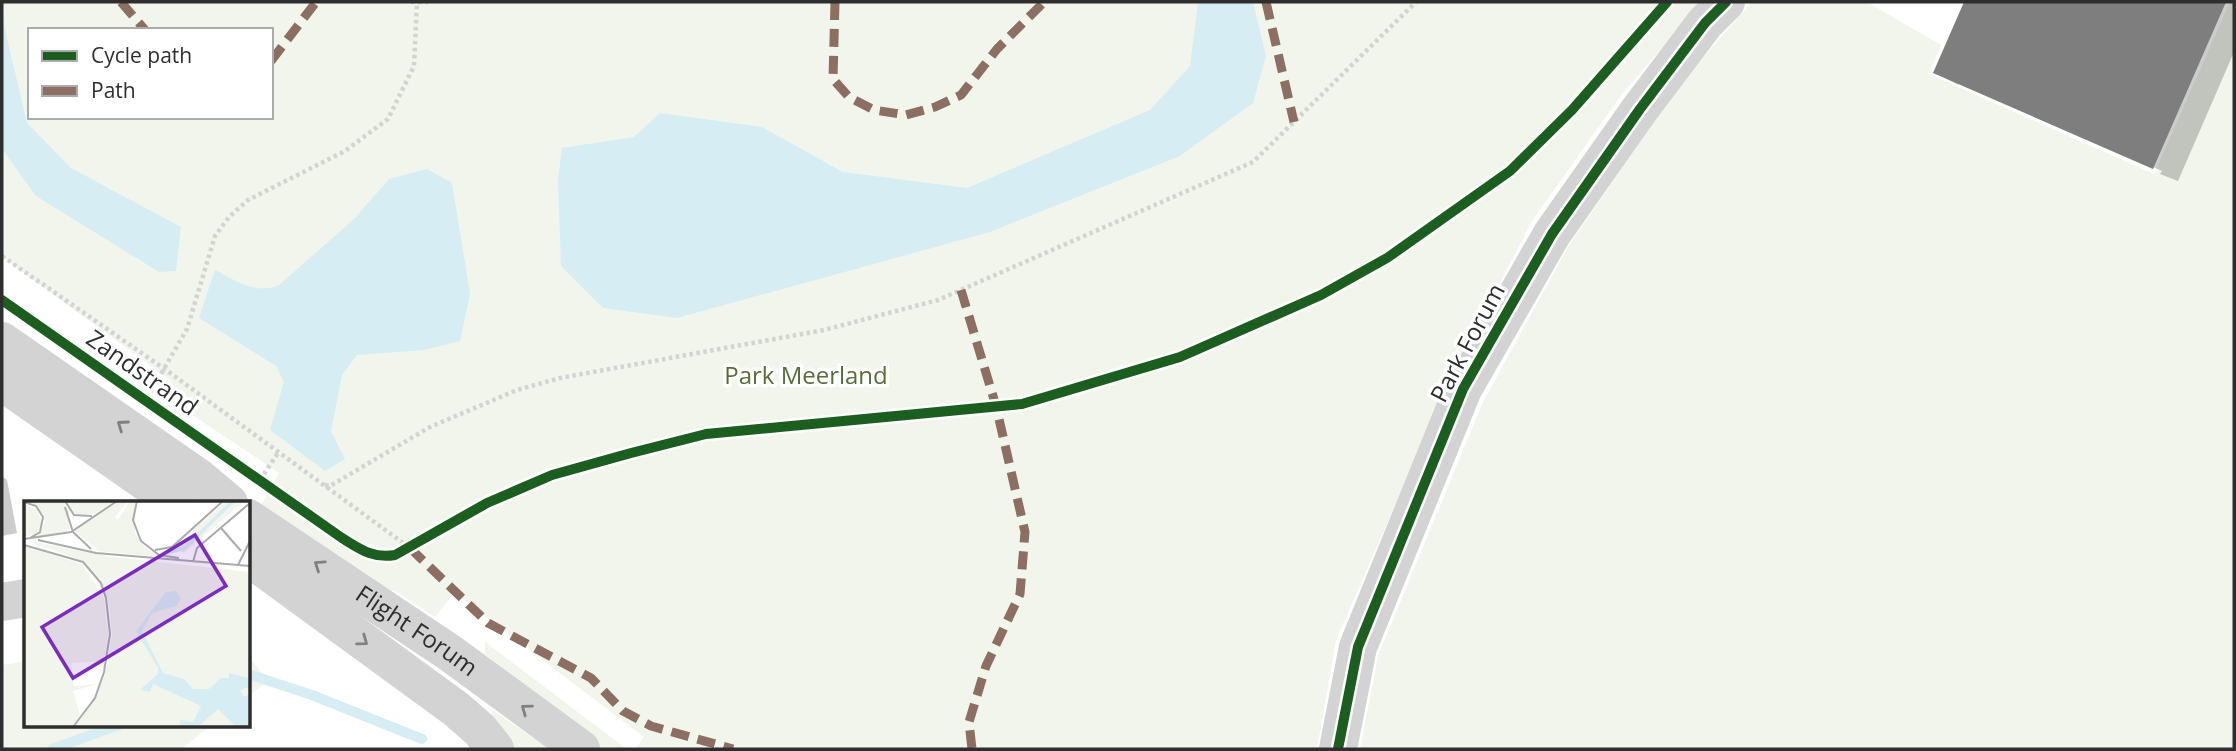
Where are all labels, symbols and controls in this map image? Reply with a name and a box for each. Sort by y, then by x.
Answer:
legend [28,28,273,119]
text: Cycle path [91,41,192,69]
text: Path [91,76,136,104]
street label: Park Forum [1422,277,1512,407]
street label: Zandstrand [81,321,205,422]
park label: Park Meerland [724,358,888,391]
one-way arrow [117,421,130,433]
inset map [24,501,250,726]
one-way arrow [314,561,327,573]
street label: Flight Forum [350,577,485,683]
one-way arrow [355,632,368,645]
one-way arrow [521,705,534,717]

